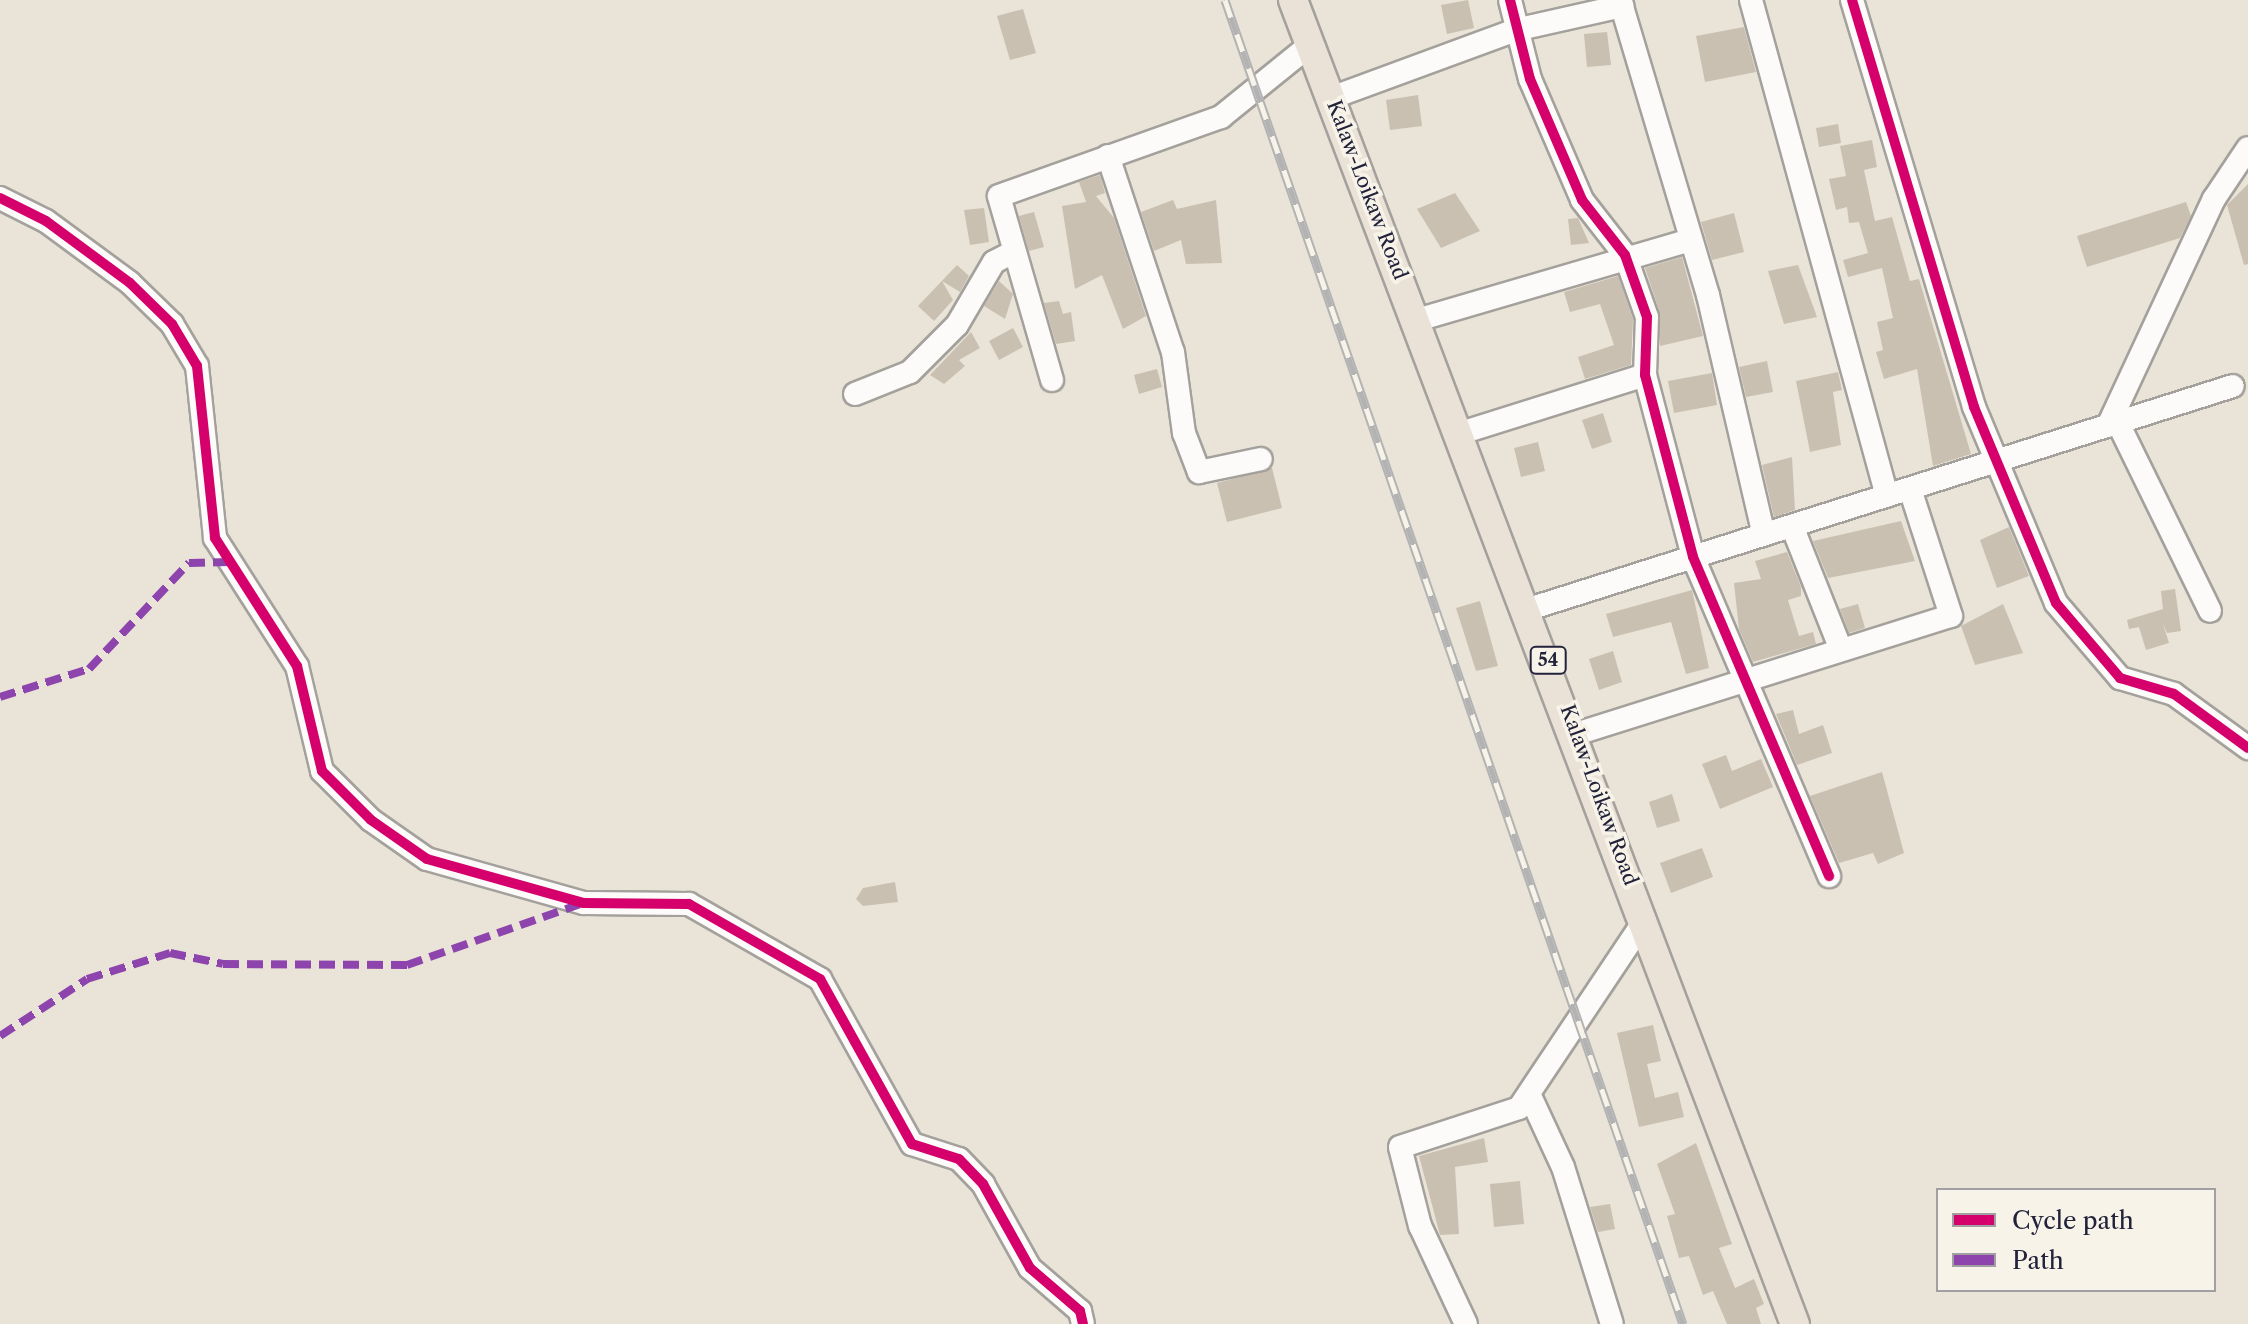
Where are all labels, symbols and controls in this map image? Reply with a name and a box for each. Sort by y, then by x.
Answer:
street label: Kalaw-Loikaw Road [1322,97,1412,283]
road number: 54 [1528,646,1568,674]
street label: Kalaw-Loikaw Road [1555,701,1643,889]
legend [1936,1188,2216,1292]
text: Cycle path [2012,1206,2134,1235]
text: Path [2012,1246,2064,1275]

